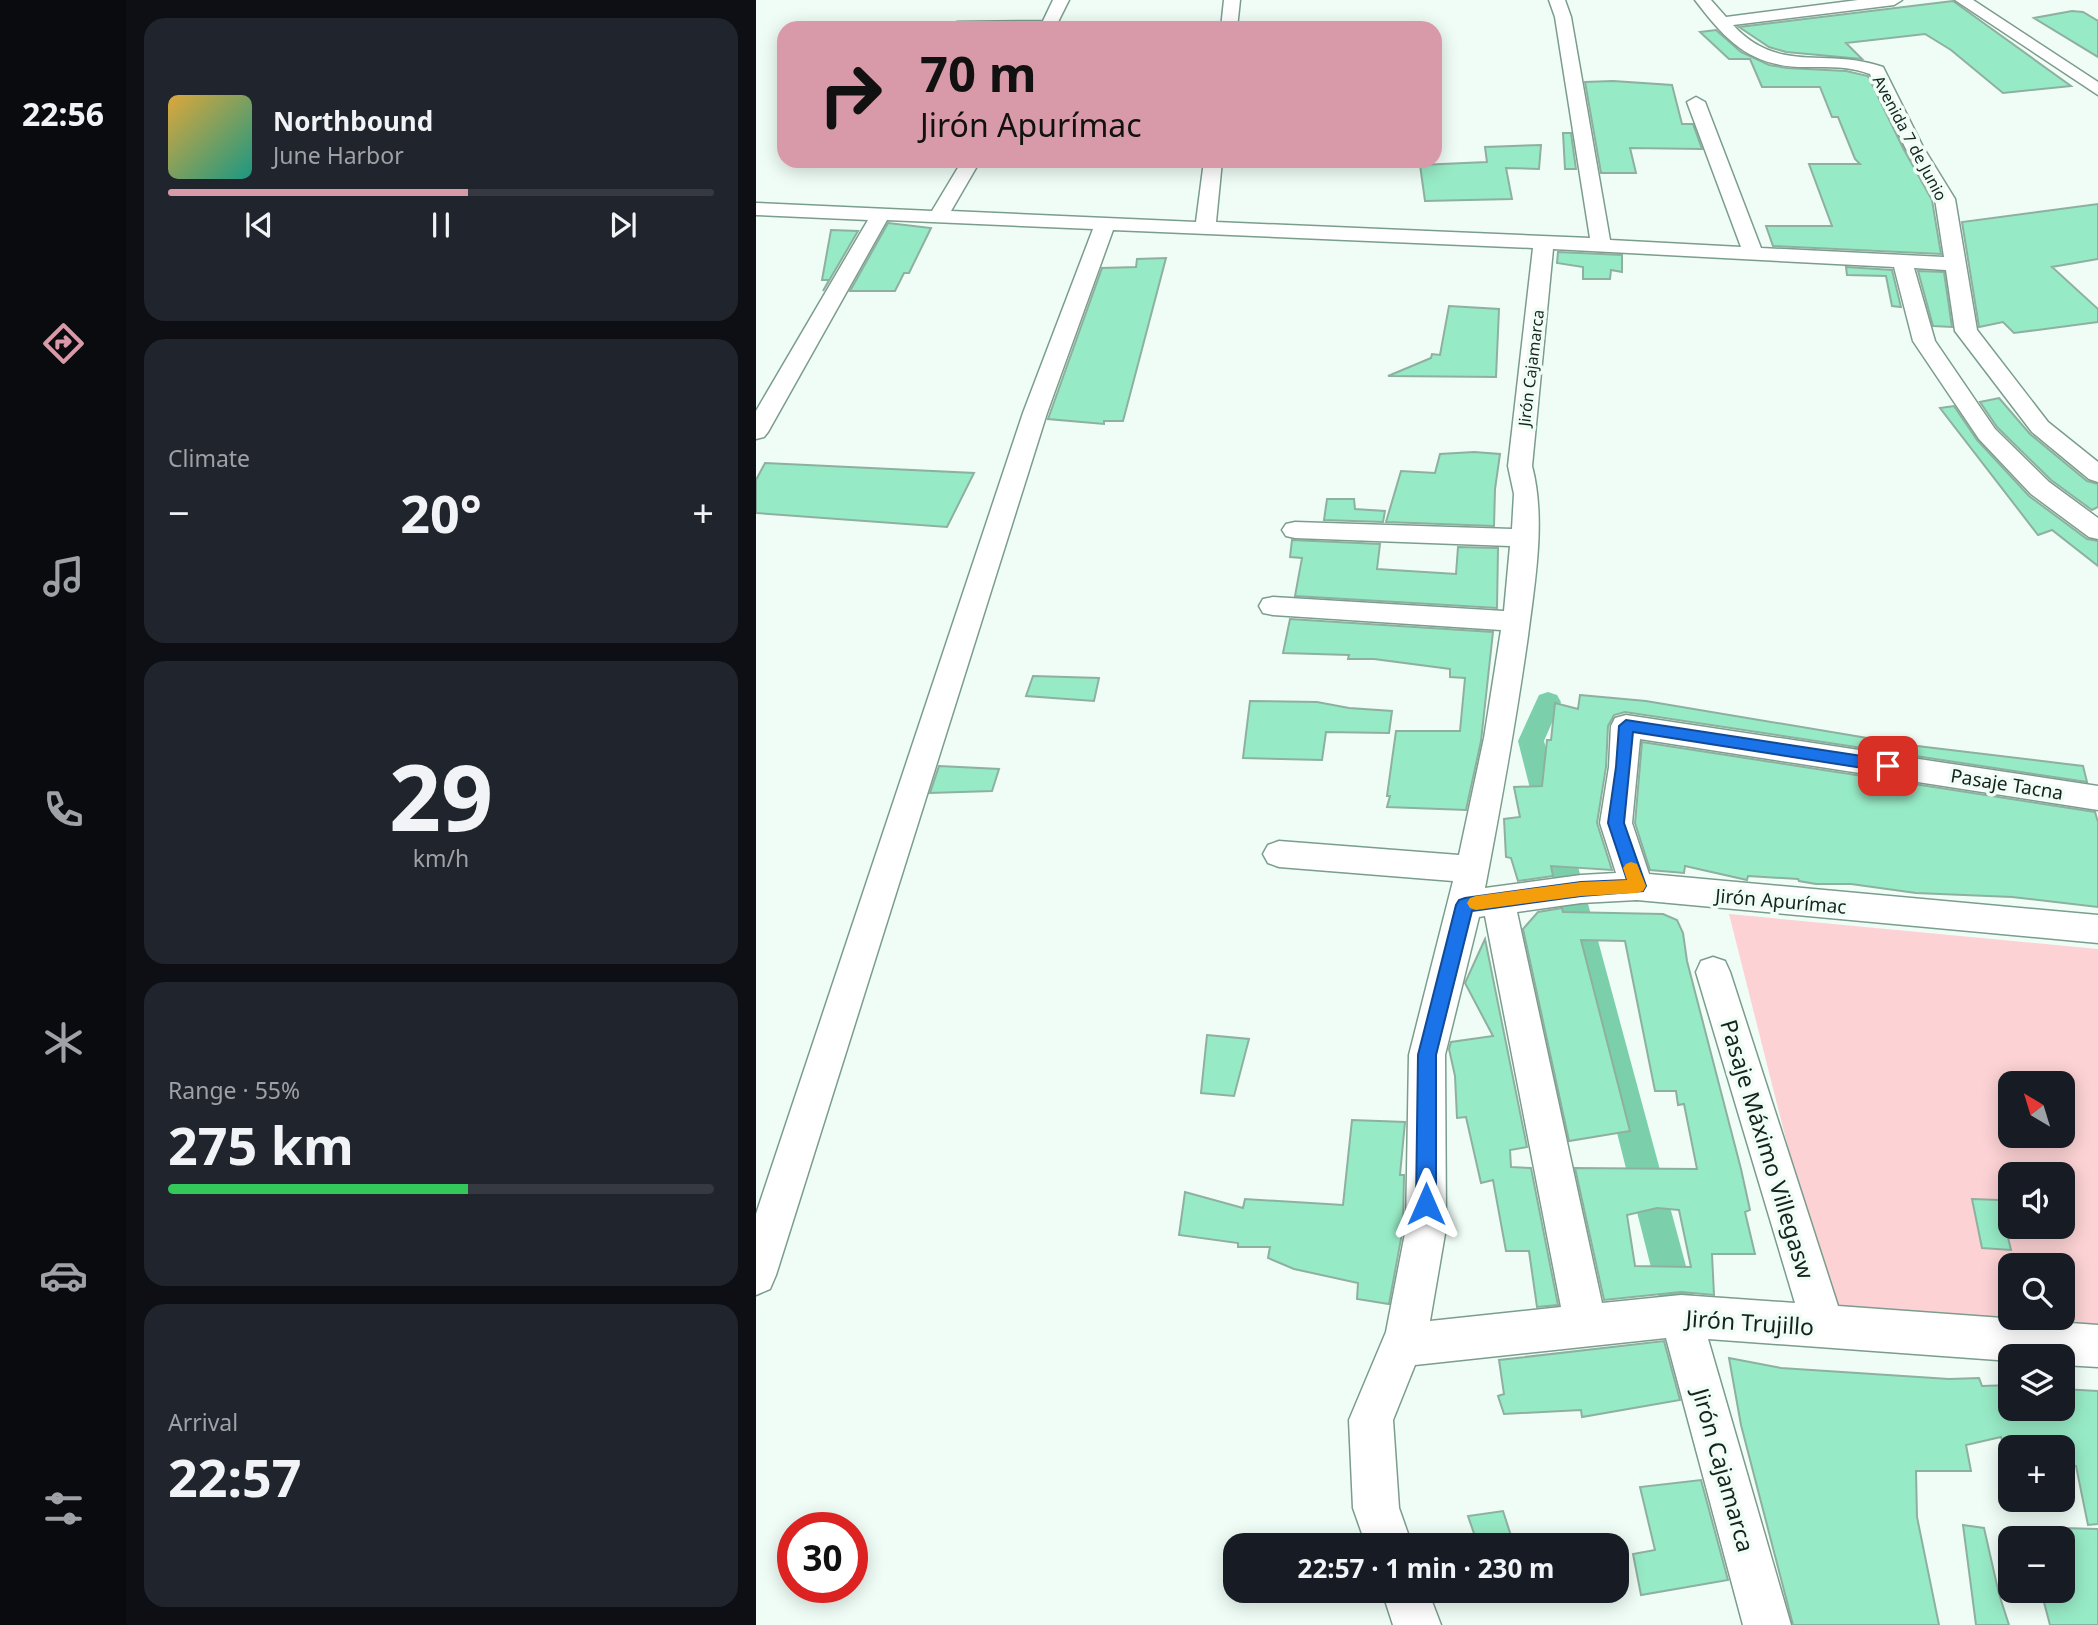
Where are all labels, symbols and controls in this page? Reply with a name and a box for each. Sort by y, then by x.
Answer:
text: 70 m [920,40,1037,106]
icon: right [805,49,896,140]
street label: Avenida 7 de Junio [1868,72,1952,204]
text: 22:56 [22,92,104,135]
text: Northbound [273,103,433,139]
text: Jirón Apurímac [920,103,1142,146]
text: June Harbor [273,139,404,171]
icon: previous [240,206,278,244]
icon: pause [422,206,460,244]
icon: next [604,206,642,244]
street label: Jirón Cajamarca [1513,308,1549,430]
icon: directions [39,319,88,368]
text: Climate [168,442,250,474]
text: 20° [400,477,482,548]
text: − [168,486,190,538]
text: + [692,486,714,538]
icon: music [39,552,88,601]
text: 29 [389,734,493,858]
pin [1858,736,1918,796]
icon: arrive [1869,747,1907,785]
street label: Pasaje Tacna [1949,762,2065,806]
icon: phone [39,785,88,834]
text: km/h [413,842,469,874]
street label: Jirón Apurímac [1712,882,1848,920]
street label: Pasaje Máximo Villegasw [1713,1015,1823,1283]
icon: climate [39,1018,88,1067]
north arrow [1998,1071,2076,1148]
map controls [1998,1071,2075,1603]
text: Range · 55% [168,1074,300,1106]
text: 275 km [168,1109,354,1180]
button: sound [1998,1162,2075,1239]
position arrow [1389,1167,1463,1241]
icon: car [39,1251,88,1300]
button: search [1998,1253,2075,1330]
street label: Jirón Trujillo [1683,1301,1815,1342]
button: layers [1998,1344,2075,1421]
street label: Jirón Cajamarca [1685,1382,1763,1556]
text: Arrival [168,1406,238,1438]
button: + [1998,1435,2075,1512]
text: 22:57 [168,1441,302,1512]
icon: filters [39,1484,88,1533]
speed limit sign: 30 [777,1512,868,1603]
button: − [1998,1526,2075,1603]
text: 22:57 · 1 min · 230 m [1298,1550,1554,1586]

